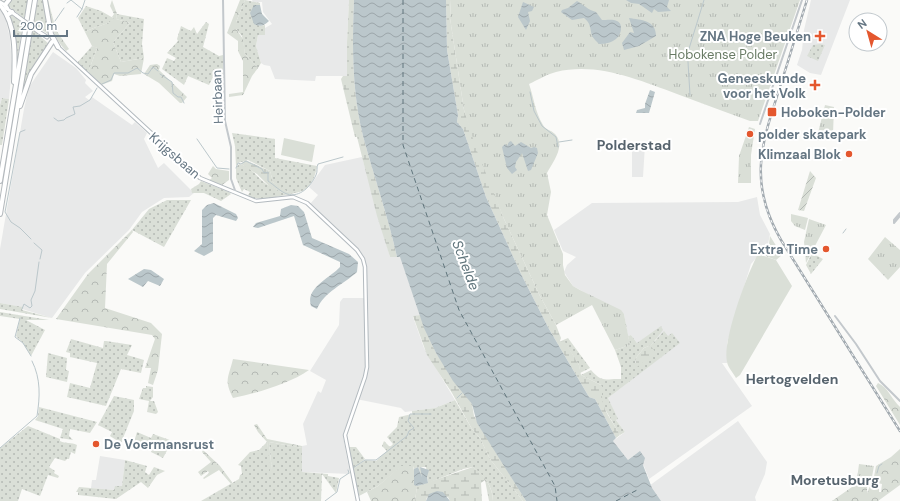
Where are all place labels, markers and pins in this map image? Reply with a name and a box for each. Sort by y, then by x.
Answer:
place label: ZNA Hoge Beuken [700,28,811,45]
marker: ZNA Hoge Beuken [814,30,826,42]
place label: Geneeskunde voor het Volk [718,70,806,102]
marker: Geneeskunde voor het Volk [809,79,821,91]
place label: Hoboken-Polder [781,104,886,121]
marker: Hoboken-Polder [766,106,778,118]
place label: polder skatepark [758,126,867,143]
marker: polder skatepark [745,129,755,139]
place label: Klimzaal Blok [758,146,841,163]
marker: Klimzaal Blok [844,149,854,159]
place label: Extra Time [750,241,818,258]
marker: Extra Time [821,244,831,254]
place label: De Voermansrust [104,436,214,453]
marker: De Voermansrust [91,439,101,449]

